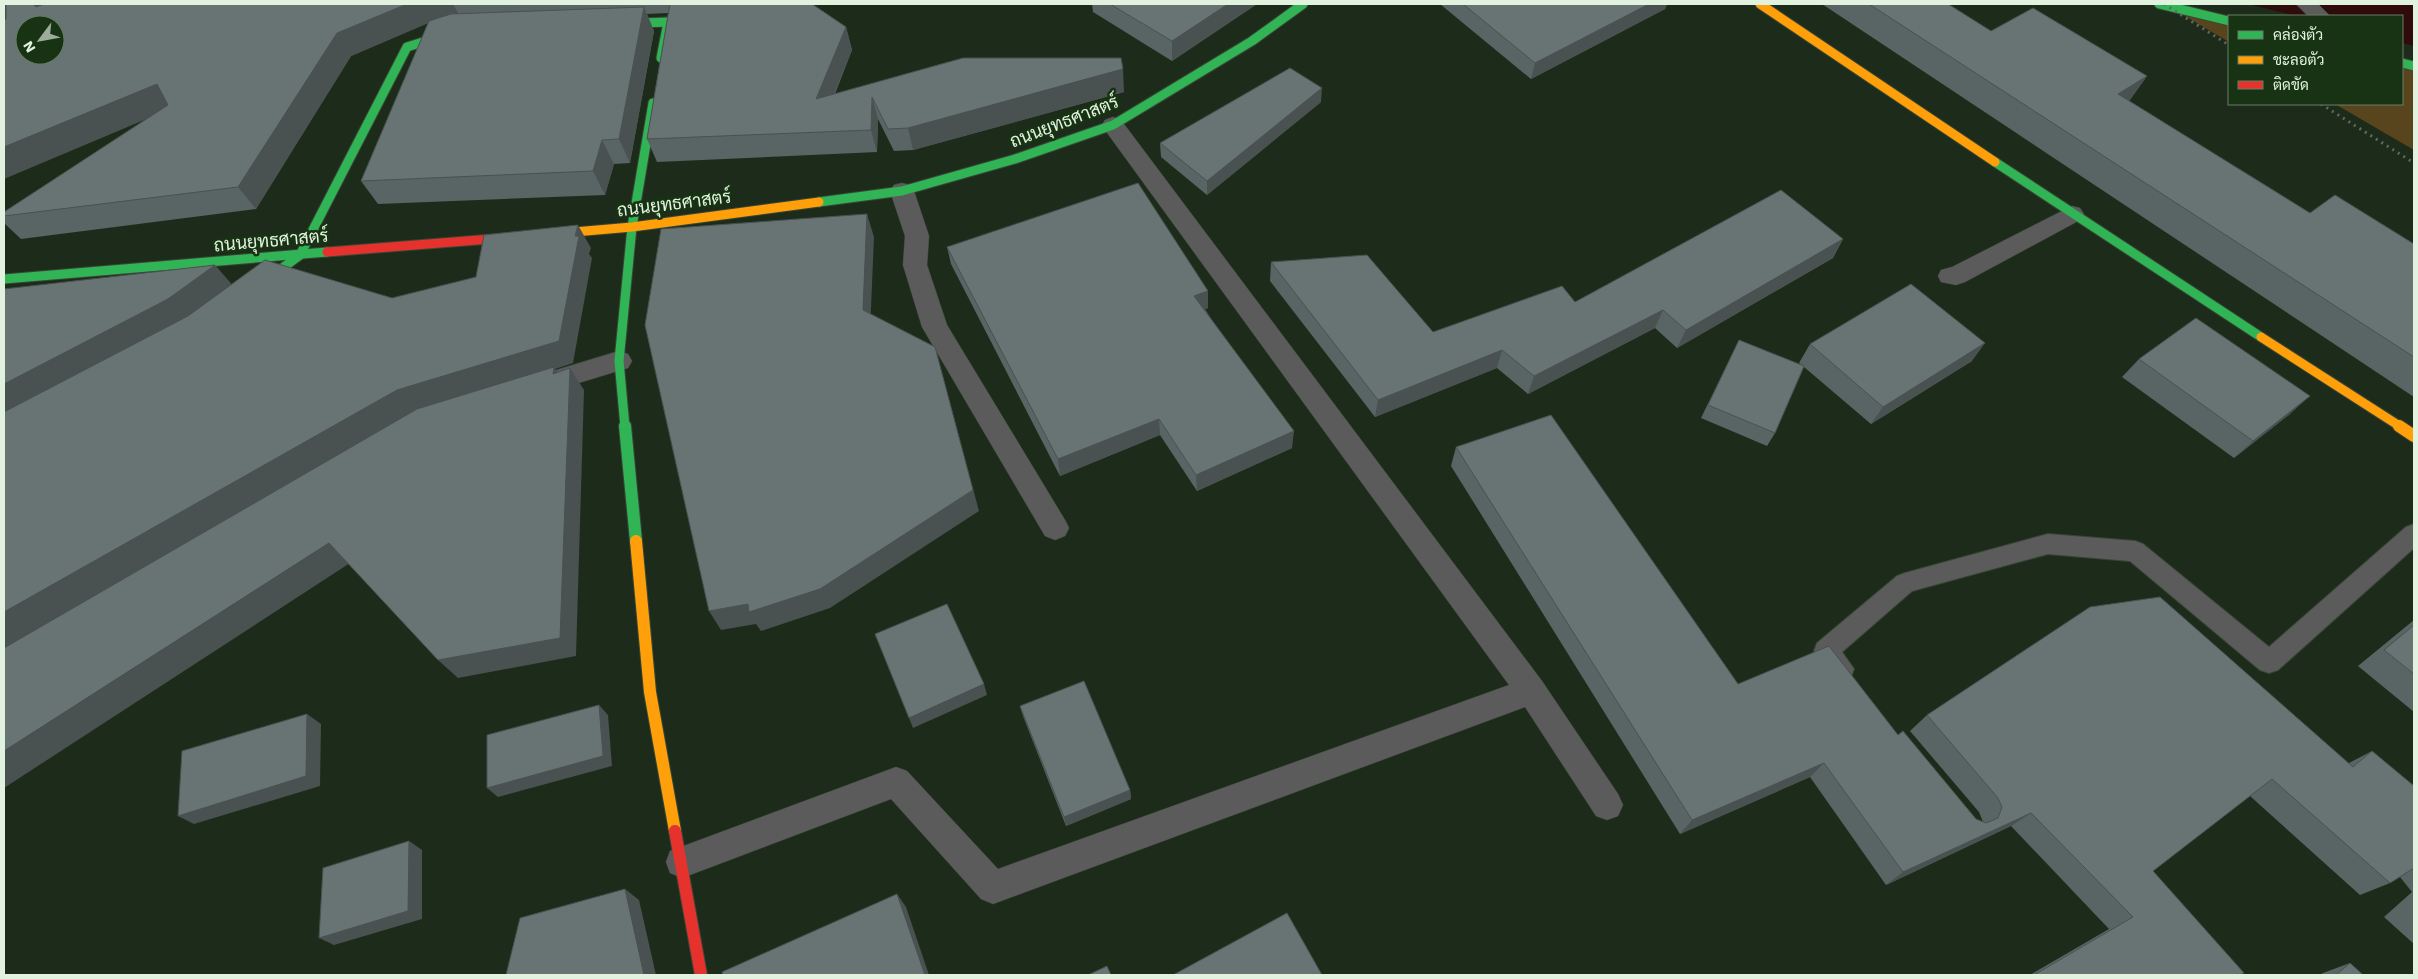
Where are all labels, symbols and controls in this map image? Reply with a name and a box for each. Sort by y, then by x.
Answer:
north arrow [15,15,65,65]
legend [2228,15,2403,105]
text: คล่องตัว [2273,25,2323,44]
text: N [19,38,39,56]
text: ชะลอตัว [2273,51,2324,69]
text: ติดขัด [2273,76,2309,94]
street label: ถนนยุทธศาสตร์ [1006,89,1122,153]
street label: ถนนยุทธศาสตร์ [615,184,733,222]
street label: ถนนยุทธศาสตร์ [213,223,330,257]

